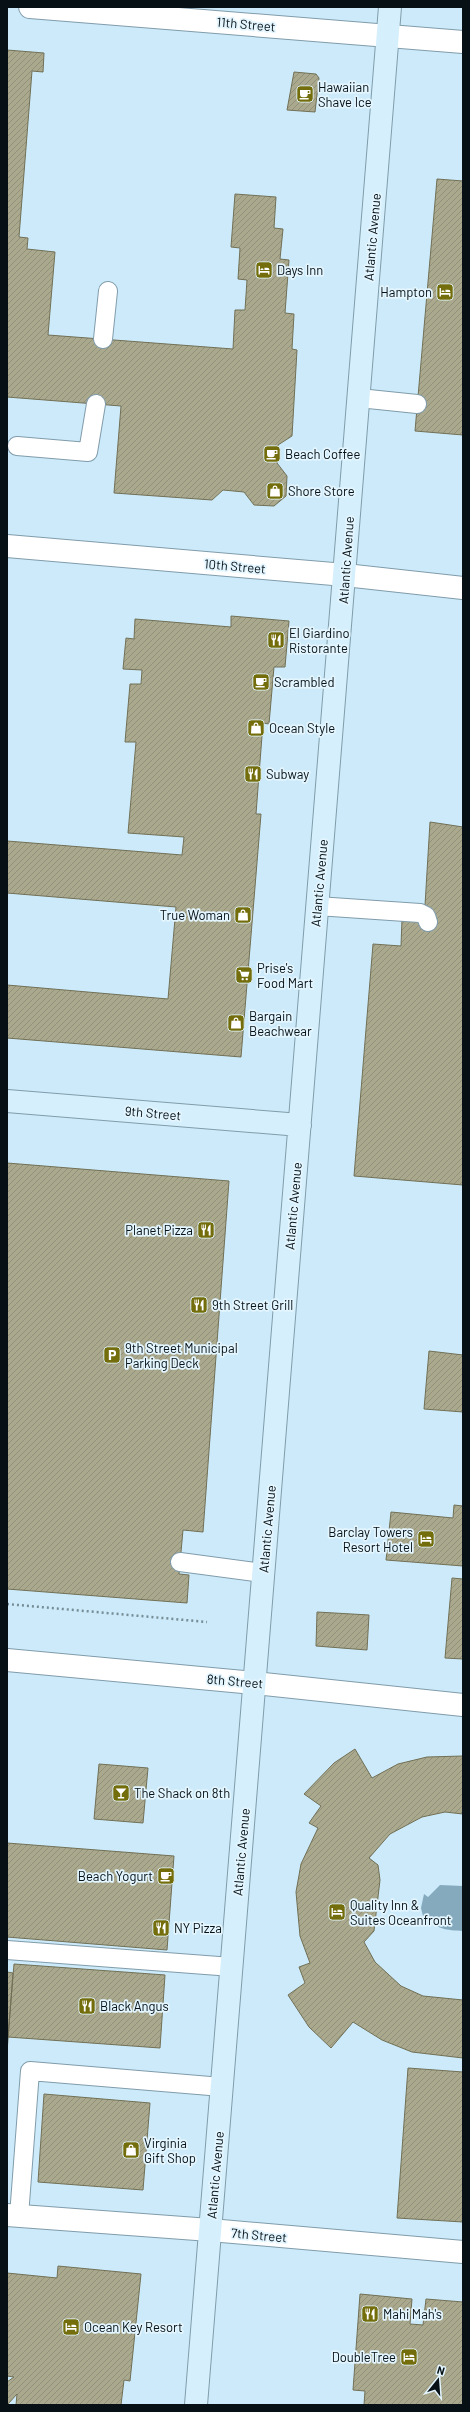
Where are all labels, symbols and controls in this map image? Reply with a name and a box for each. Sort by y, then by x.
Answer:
street label: 11th Street [216,13,276,35]
place label: Hawaiian Shave Ice [318,79,372,110]
cafe icon: Hawaiian Shave Ice [295,84,315,104]
street label: Atlantic Avenue [360,192,384,281]
hotel icon: Days Inn [254,260,274,280]
place label: Days Inn [277,262,323,278]
hotel icon: Hampton [435,282,455,302]
place label: Hampton [380,284,432,300]
cafe icon: Beach Coffee [262,444,282,464]
place label: Beach Coffee [285,446,360,462]
shop icon: Shore Store [265,481,285,501]
place label: Shore Store [288,483,355,499]
street label: Atlantic Avenue [335,516,357,604]
street label: 10th Street [204,555,266,577]
place label: El Giardino Ristorante [289,625,349,656]
restaurant icon: El Giardino Ristorante [266,630,286,650]
cafe icon: Scrambled [251,672,271,692]
place label: Scrambled [274,674,335,690]
shop icon: Ocean Style [246,718,266,738]
place label: Ocean Style [269,720,335,736]
restaurant icon: Subway [243,764,263,784]
place label: Subway [266,766,309,782]
street label: Atlantic Avenue [307,838,331,927]
shop icon: True Woman [233,905,253,925]
place label: True Woman [160,907,230,923]
place label: Prise's Food Mart [257,960,313,991]
supermarket icon: Prise's Food Mart [234,965,254,985]
place label: Bargain Beachwear [249,1008,312,1039]
shop icon: Bargain Beachwear [226,1013,246,1033]
street label: 9th Street [124,1103,182,1123]
street label: Atlantic Avenue [281,1161,305,1250]
restaurant icon: Planet Pizza [196,1220,216,1240]
place label: Planet Pizza [125,1222,193,1238]
restaurant icon: 9th Street Grill [189,1295,209,1315]
place label: 9th Street Grill [212,1297,293,1313]
place label: 9th Street Municipal Parking Deck [125,1340,238,1371]
parking icon: 9th Street Municipal Parking Deck [102,1345,122,1365]
street label: Atlantic Avenue [255,1484,279,1573]
place label: Barclay Towers Resort Hotel [328,1524,413,1555]
hotel icon: Barclay Towers Resort Hotel [416,1529,436,1549]
street label: 8th Street [206,1671,264,1691]
bar icon: The Shack on 8th [111,1783,131,1803]
place label: The Shack on 8th [134,1785,230,1801]
street label: Atlantic Avenue [229,1807,253,1896]
cafe icon: Beach Yogurt [156,1866,176,1886]
place label: Beach Yogurt [78,1868,153,1884]
place label: Quality Inn & Suites Oceanfront [350,1897,452,1928]
hotel icon: Quality Inn & Suites Oceanfront [327,1902,347,1922]
restaurant icon: NY Pizza [151,1918,171,1938]
place label: NY Pizza [174,1920,222,1936]
restaurant icon: Black Angus [77,1996,97,2016]
place label: Black Angus [100,1998,169,2014]
street label: Atlantic Avenue [203,2130,227,2219]
place label: Virginia Gift Shop [144,2135,196,2166]
shop icon: Virginia Gift Shop [121,2140,141,2160]
street label: 7th Street [230,2225,288,2245]
restaurant icon: Mahi Mah's [360,2304,380,2324]
place label: Mahi Mah's [383,2306,442,2322]
hotel icon: Ocean Key Resort [61,2317,81,2337]
place label: Ocean Key Resort [84,2319,183,2335]
hotel icon: DoubleTree [399,2347,419,2367]
place label: DoubleTree [332,2349,396,2365]
north arrow [418,2360,458,2400]
text: N [436,2363,446,2377]

